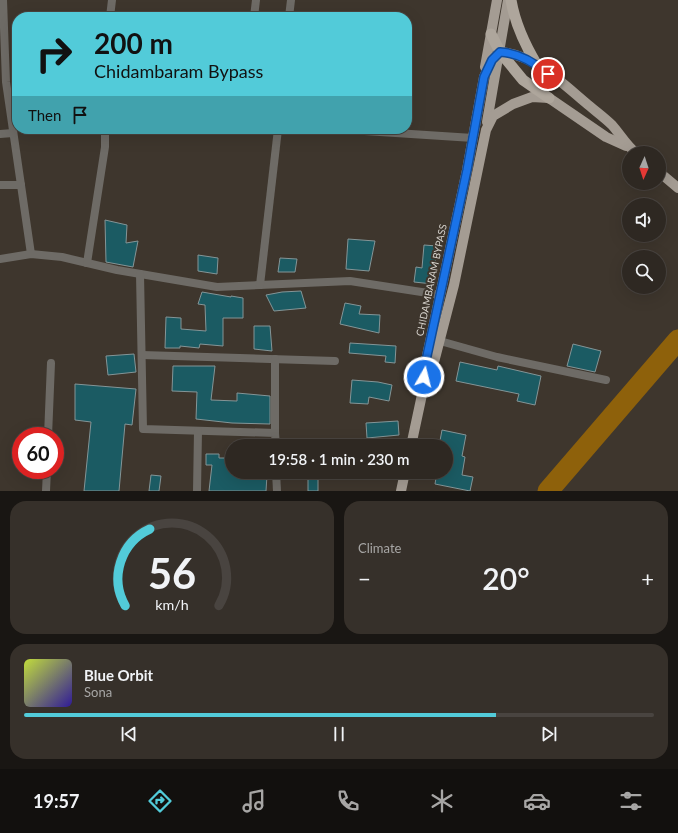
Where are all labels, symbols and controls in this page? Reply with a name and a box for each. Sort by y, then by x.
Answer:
text: 200 m [94,26,173,60]
icon: right [28,28,80,80]
pin [531,57,565,91]
text: Chidambaram Bypass [94,60,263,82]
icon: arrive [537,63,559,85]
icon: arrive [69,104,91,126]
text: Then [28,106,61,124]
north arrow [622,146,666,190]
map controls [622,146,666,294]
button: sound [622,198,666,242]
street label: CHIDAMBARAM BYPASS [413,223,449,337]
button: search [622,250,666,294]
position arrow [403,356,445,398]
speed limit sign: 60 [12,427,64,479]
text: 19:58 · 1 min · 230 m [269,450,409,468]
text: Climate [358,540,401,556]
text: 56 [148,547,196,597]
text: 20° [482,560,530,596]
text: − [358,565,371,592]
text: + [641,565,654,592]
text: km/h [155,595,189,612]
text: Blue Orbit [84,666,153,684]
text: Sona [84,684,112,700]
icon: previous [118,723,140,745]
icon: pause [328,723,350,745]
icon: next [538,723,560,745]
icon: directions [146,787,174,815]
icon: music [240,787,268,815]
icon: phone [334,787,362,815]
icon: climate [428,787,456,815]
icon: car [523,787,551,815]
icon: filters [617,787,645,815]
text: 19:57 [33,790,80,812]

